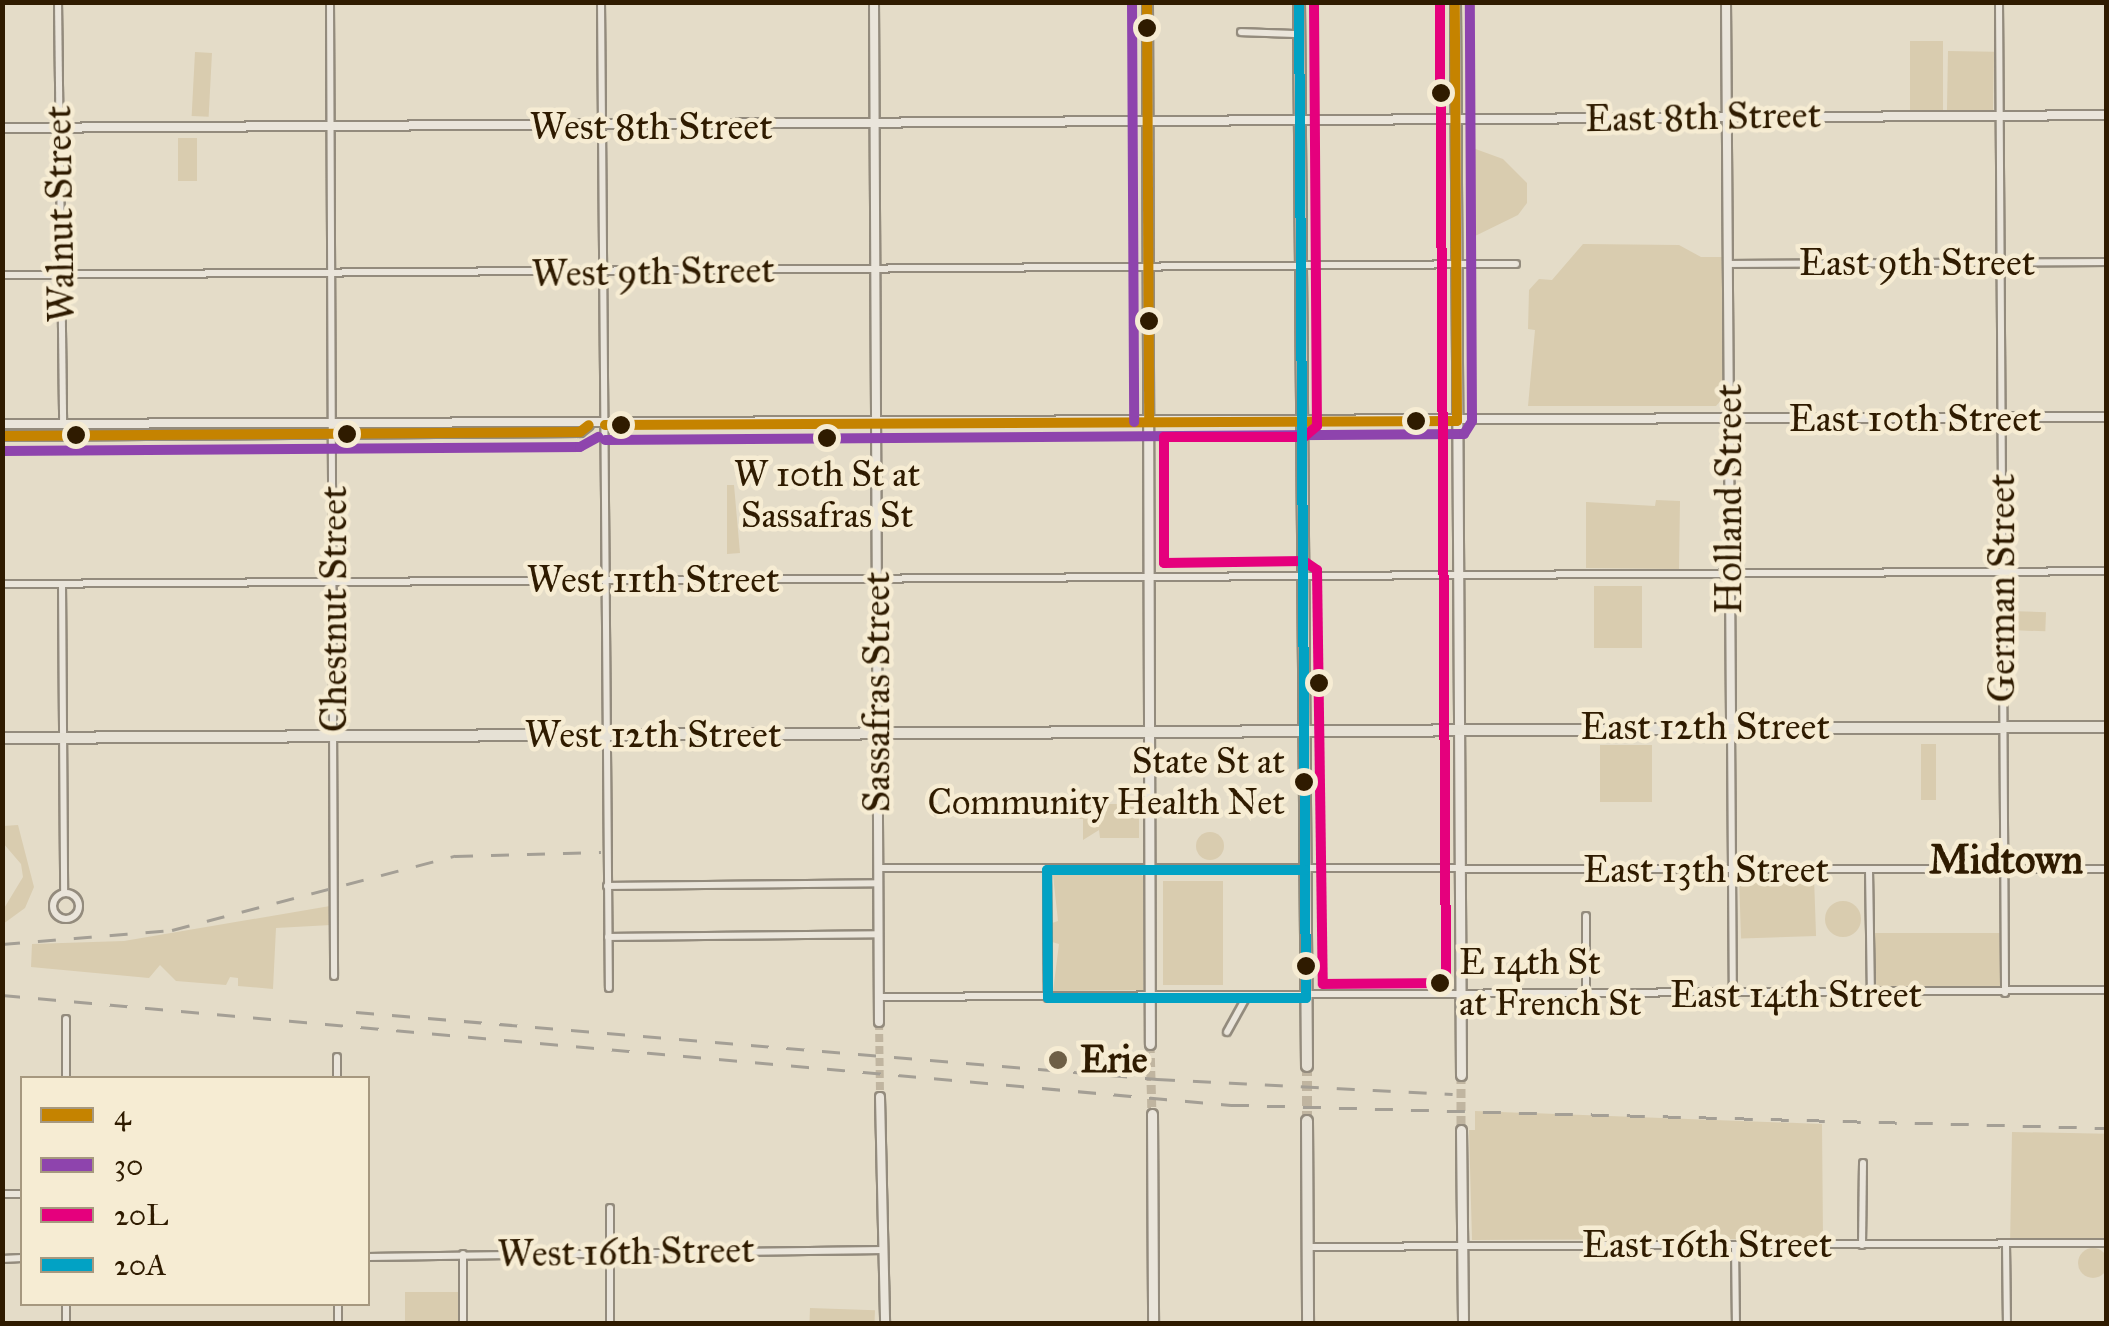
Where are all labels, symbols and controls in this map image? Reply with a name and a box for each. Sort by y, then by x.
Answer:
unlabelled marker [1137,18,1157,38]
unlabelled marker [1431,83,1451,103]
street label: East 8th Street [1585,92,1821,142]
street label: West 8th Street [529,104,773,150]
street label: Walnut Street [35,105,85,323]
street label: East 9th Street [1799,240,2035,286]
street label: West 9th Street [531,247,775,297]
unlabelled marker [1139,311,1159,331]
street label: Holland Street [1706,384,1752,614]
street label: East 10th Street [1789,396,2041,442]
unlabelled marker [1406,411,1426,431]
unlabelled marker [611,415,631,435]
unlabelled marker [337,424,357,444]
unlabelled marker [66,425,86,445]
marker: W 10th St at Sassafras St [817,428,837,448]
place label: W 10th St at Sassafras St [734,452,920,537]
street label: German Street [1979,474,2025,702]
street label: Chestnut Street [311,486,357,732]
street label: West 11th Street [526,557,780,603]
street label: Sassafras Street [854,571,900,813]
unlabelled marker [1309,673,1329,693]
street label: East 12th Street [1580,704,1830,750]
street label: West 12th Street [525,712,781,758]
place label: State St at Community Health Net [927,739,1285,824]
marker: State St at Community Health Net [1294,772,1314,792]
district label: Midtown [1929,836,2083,884]
street label: East 13th Street [1583,847,1829,893]
place label: E 14th St at French St [1459,940,1641,1025]
unlabelled marker [1296,956,1316,976]
street label: East 14th Street [1670,972,1922,1018]
marker: E 14th St at French St [1430,973,1450,993]
place label: Erie [1080,1037,1148,1083]
marker: Erie [1045,1047,1071,1073]
legend [20,1076,370,1306]
text: 4 [114,1097,131,1133]
text: 30 [114,1147,143,1183]
text: 20L [114,1197,168,1233]
street label: East 16th Street [1582,1222,1832,1268]
street label: West 16th Street [497,1227,755,1277]
text: 20A [114,1247,166,1283]

